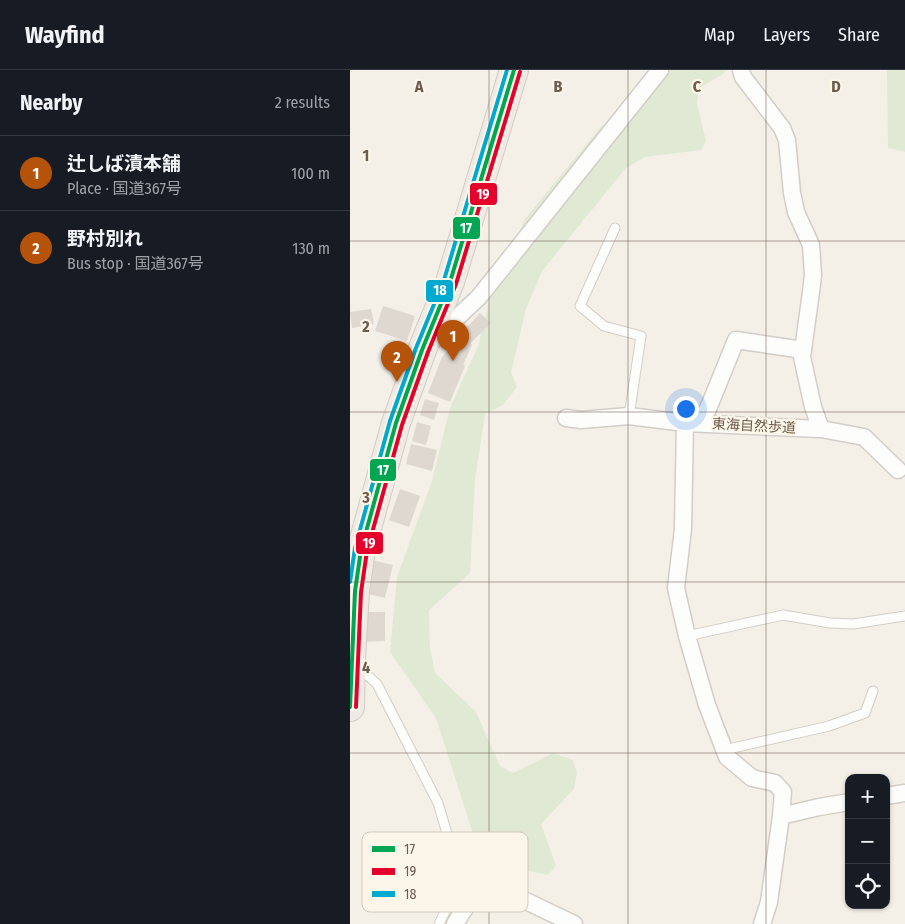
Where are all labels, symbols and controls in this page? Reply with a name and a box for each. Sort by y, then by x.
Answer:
text: Wayfind [25,21,105,49]
text: Map [704,24,735,46]
text: Layers [763,24,810,46]
text: Share [838,24,880,46]
text: A [414,77,424,96]
text: B [554,77,563,96]
text: C [693,77,702,96]
text: D [831,77,841,96]
text: Nearby [20,90,82,116]
text: 2 results [275,93,330,112]
text: 1 [363,146,369,165]
text: 辻しば漬本舗 [67,152,181,175]
text: 1 [33,164,39,183]
text: 100 m [291,164,330,183]
text: Place · 国道367号 [67,179,182,198]
line badge: 19 [469,182,498,206]
text: 19 [476,186,490,203]
line badge: 17 [452,216,481,240]
text: 17 [460,220,472,237]
text: 野村別れ [67,227,143,250]
text: 2 [32,239,40,258]
text: 130 m [292,239,330,258]
text: Bus stop · 国道367号 [67,254,204,273]
line badge: 18 [425,279,454,303]
text: 18 [433,282,447,299]
text: 2 [361,317,370,336]
pin: 1 [437,320,469,361]
pin: 2 [381,341,413,382]
your location [673,396,699,422]
street label: 東海自然歩道 [712,415,796,437]
line badge: 17 [369,458,397,482]
text: 17 [377,462,389,479]
text: 3 [361,488,370,507]
line badge: 19 [355,531,384,555]
text: 19 [362,535,376,552]
text: 4 [362,658,370,677]
map controls [845,774,890,909]
button: + [845,774,890,819]
button: − [845,819,890,864]
legend [362,832,528,912]
text: 17 [404,841,415,858]
text: 19 [404,863,416,880]
button: locate [845,864,890,909]
text: 18 [404,886,416,903]

